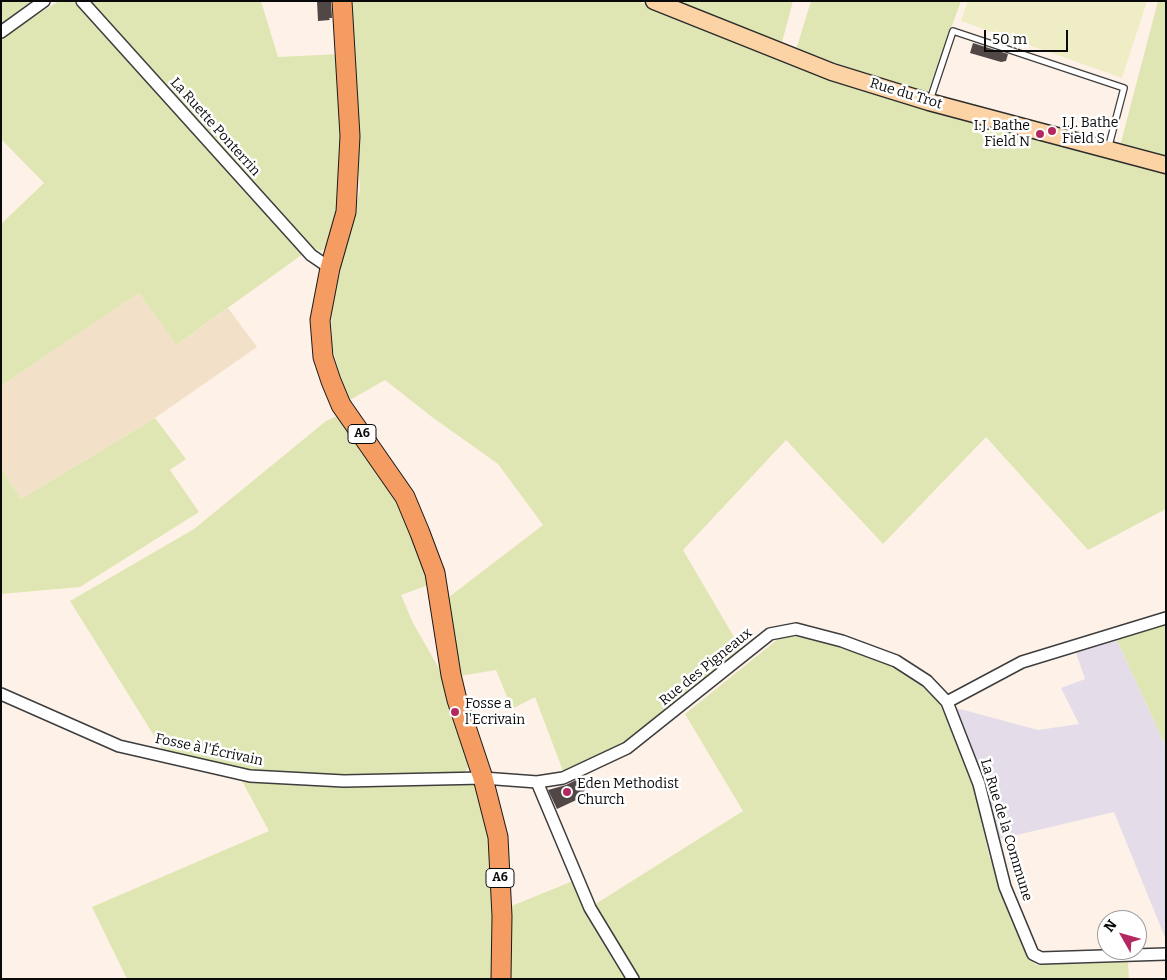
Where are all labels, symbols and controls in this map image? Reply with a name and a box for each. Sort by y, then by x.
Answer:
scale bar [987,20,1071,52]
text: 50 m [992,30,1027,48]
street label: La Ruette Ponterrin [166,74,264,180]
street label: Rue du Trot [868,75,944,113]
place label: I.J. Bathe Field S [1062,115,1118,148]
place label: I.J. Bathe Field N [974,118,1030,150]
marker: I.J. Bathe Field S [1046,125,1058,137]
marker: I.J. Bathe Field N [1034,128,1046,140]
road number: A6 [348,424,376,444]
street label: Rue des Pigneaux [656,625,756,709]
place label: Fosse a l'Ecrivain [465,696,525,729]
marker: Fosse a l'Ecrivain [449,706,461,718]
street label: Fosse à l'Écrivain [154,730,264,770]
street label: La Rue de la Commune [976,757,1036,903]
place label: Eden Methodist Church [577,776,679,809]
marker: Eden Methodist Church [561,786,573,798]
road number: A6 [486,868,514,888]
north arrow [1097,910,1147,960]
text: N [1101,917,1121,936]

